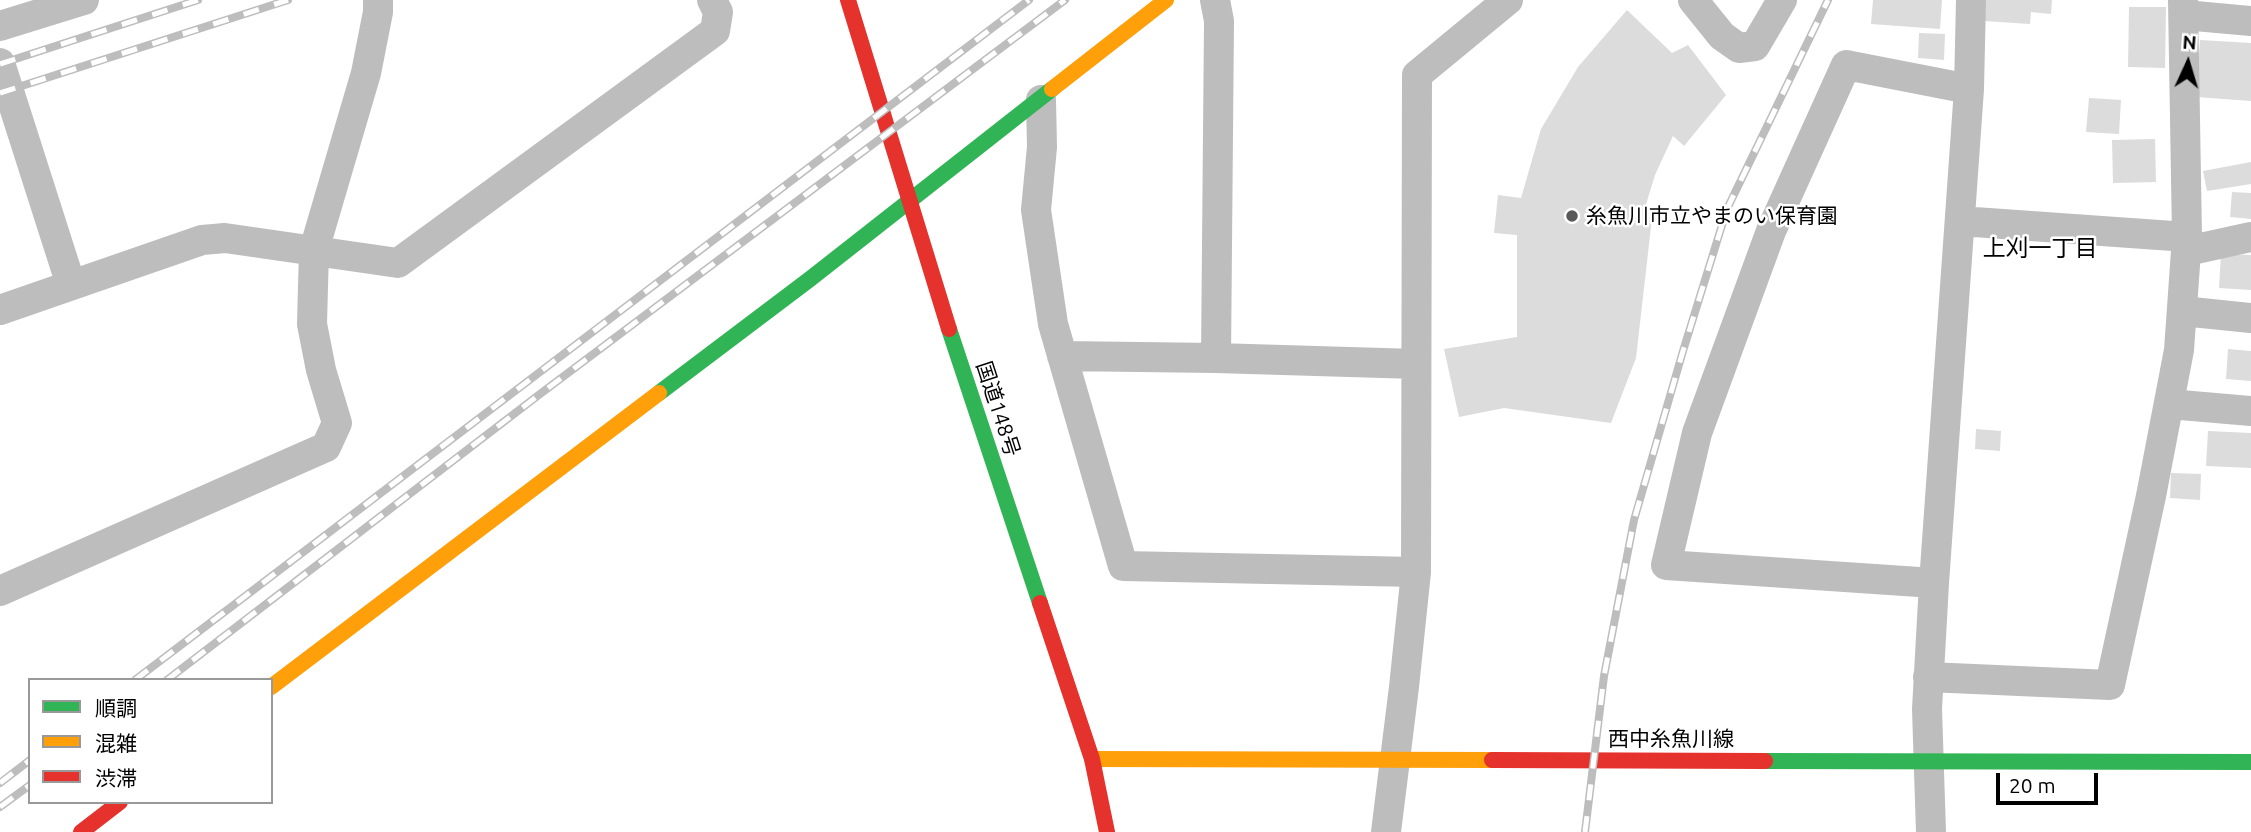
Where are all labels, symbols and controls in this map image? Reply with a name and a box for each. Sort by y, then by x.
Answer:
north arrow [2153,28,2223,98]
text: N [2182,31,2197,54]
place label: 糸魚川市立やまのい保育園 [1586,203,1838,229]
marker: 糸魚川市立やまのい保育園 [1564,208,1580,224]
district label: 上刈一丁目 [1983,234,2097,262]
street label: 国道148号 [971,358,1025,460]
legend [28,678,273,804]
text: 順調 [95,696,137,720]
street label: 西中糸魚川線 [1608,726,1734,752]
text: 混雑 [95,731,137,755]
scale bar [1999,758,2100,802]
text: 渋滞 [95,766,137,790]
text: 20 m [2009,773,2056,797]

